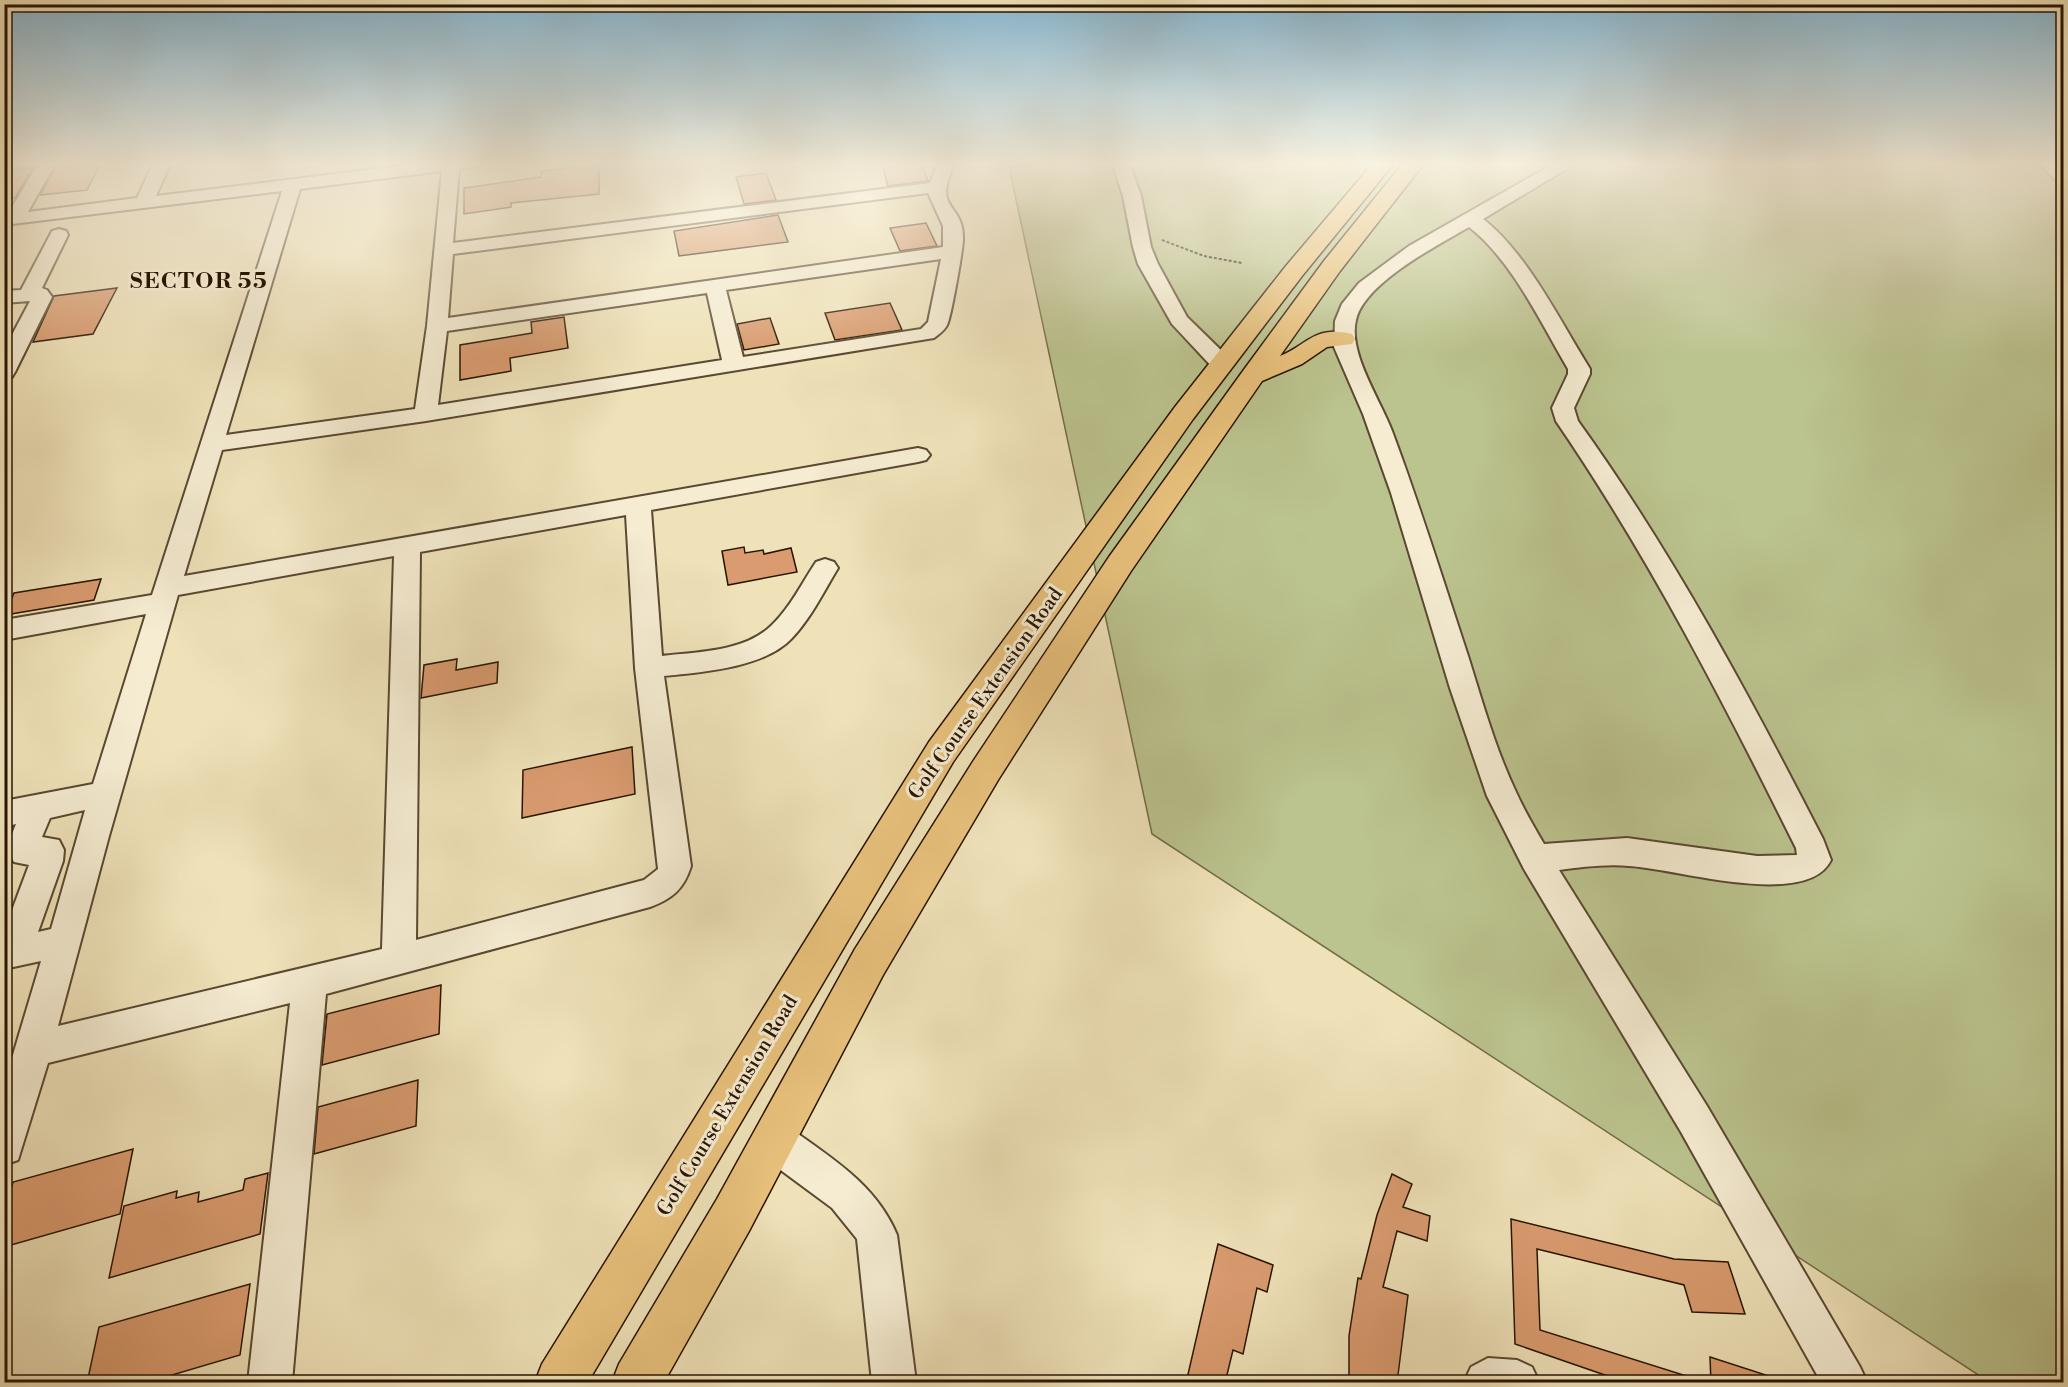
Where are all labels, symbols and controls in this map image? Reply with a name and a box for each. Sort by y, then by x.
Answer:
district label: SECTOR 55 [130,268,268,295]
street label: Golf Course Extension Road [903,583,1069,805]
street label: Golf Course Extension Road [652,991,804,1221]

